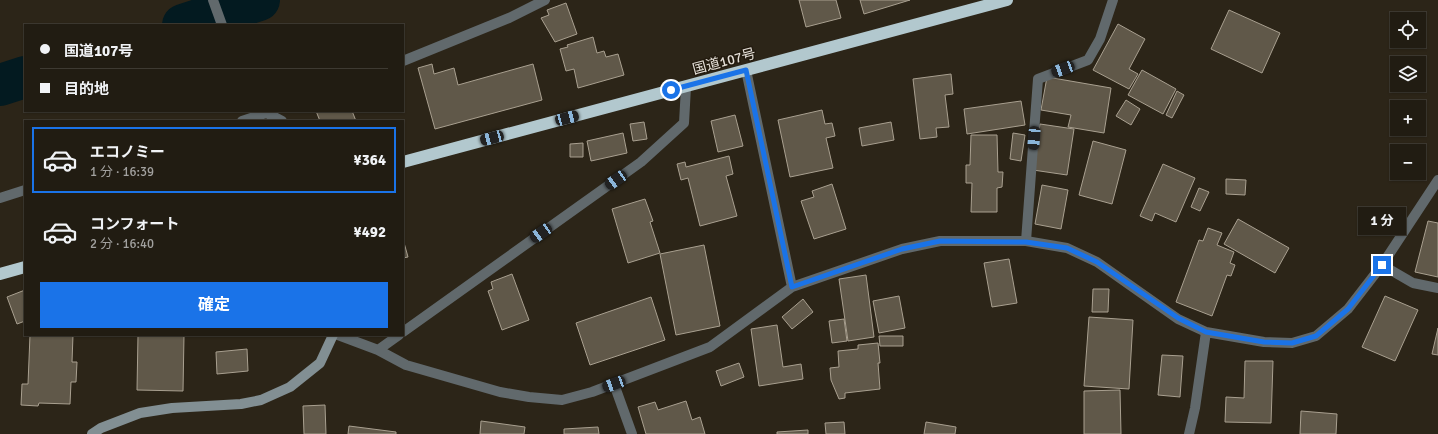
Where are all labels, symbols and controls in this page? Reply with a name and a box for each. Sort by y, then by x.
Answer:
map controls [1390,12,1426,180]
button: locate [1390,12,1426,48]
text: 国道107号 [64,42,133,60]
street label: 国道107号 [691,45,758,78]
button: layers [1390,56,1426,92]
car [1050,59,1076,79]
text: 目的地 [64,80,109,98]
route start [662,81,680,99]
button: + [1390,100,1426,136]
car [554,109,580,127]
car [1027,126,1041,150]
car [479,129,505,147]
icon: car [42,142,78,178]
text: エコノミー [90,143,165,161]
button: − [1390,144,1426,180]
text: ¥364 [354,151,386,169]
text: 1 分 · 16:39 [90,164,154,180]
car [603,168,629,192]
callout: 1 分 [1358,207,1406,235]
text: 1 分 [1371,213,1393,229]
icon: car [42,214,78,250]
text: コンフォート [90,215,180,233]
car [528,221,554,245]
text: ¥492 [354,223,386,241]
text: 2 分 · 16:40 [90,236,154,252]
route end [1373,256,1391,274]
button: 確定 [40,282,388,328]
car [601,374,627,394]

